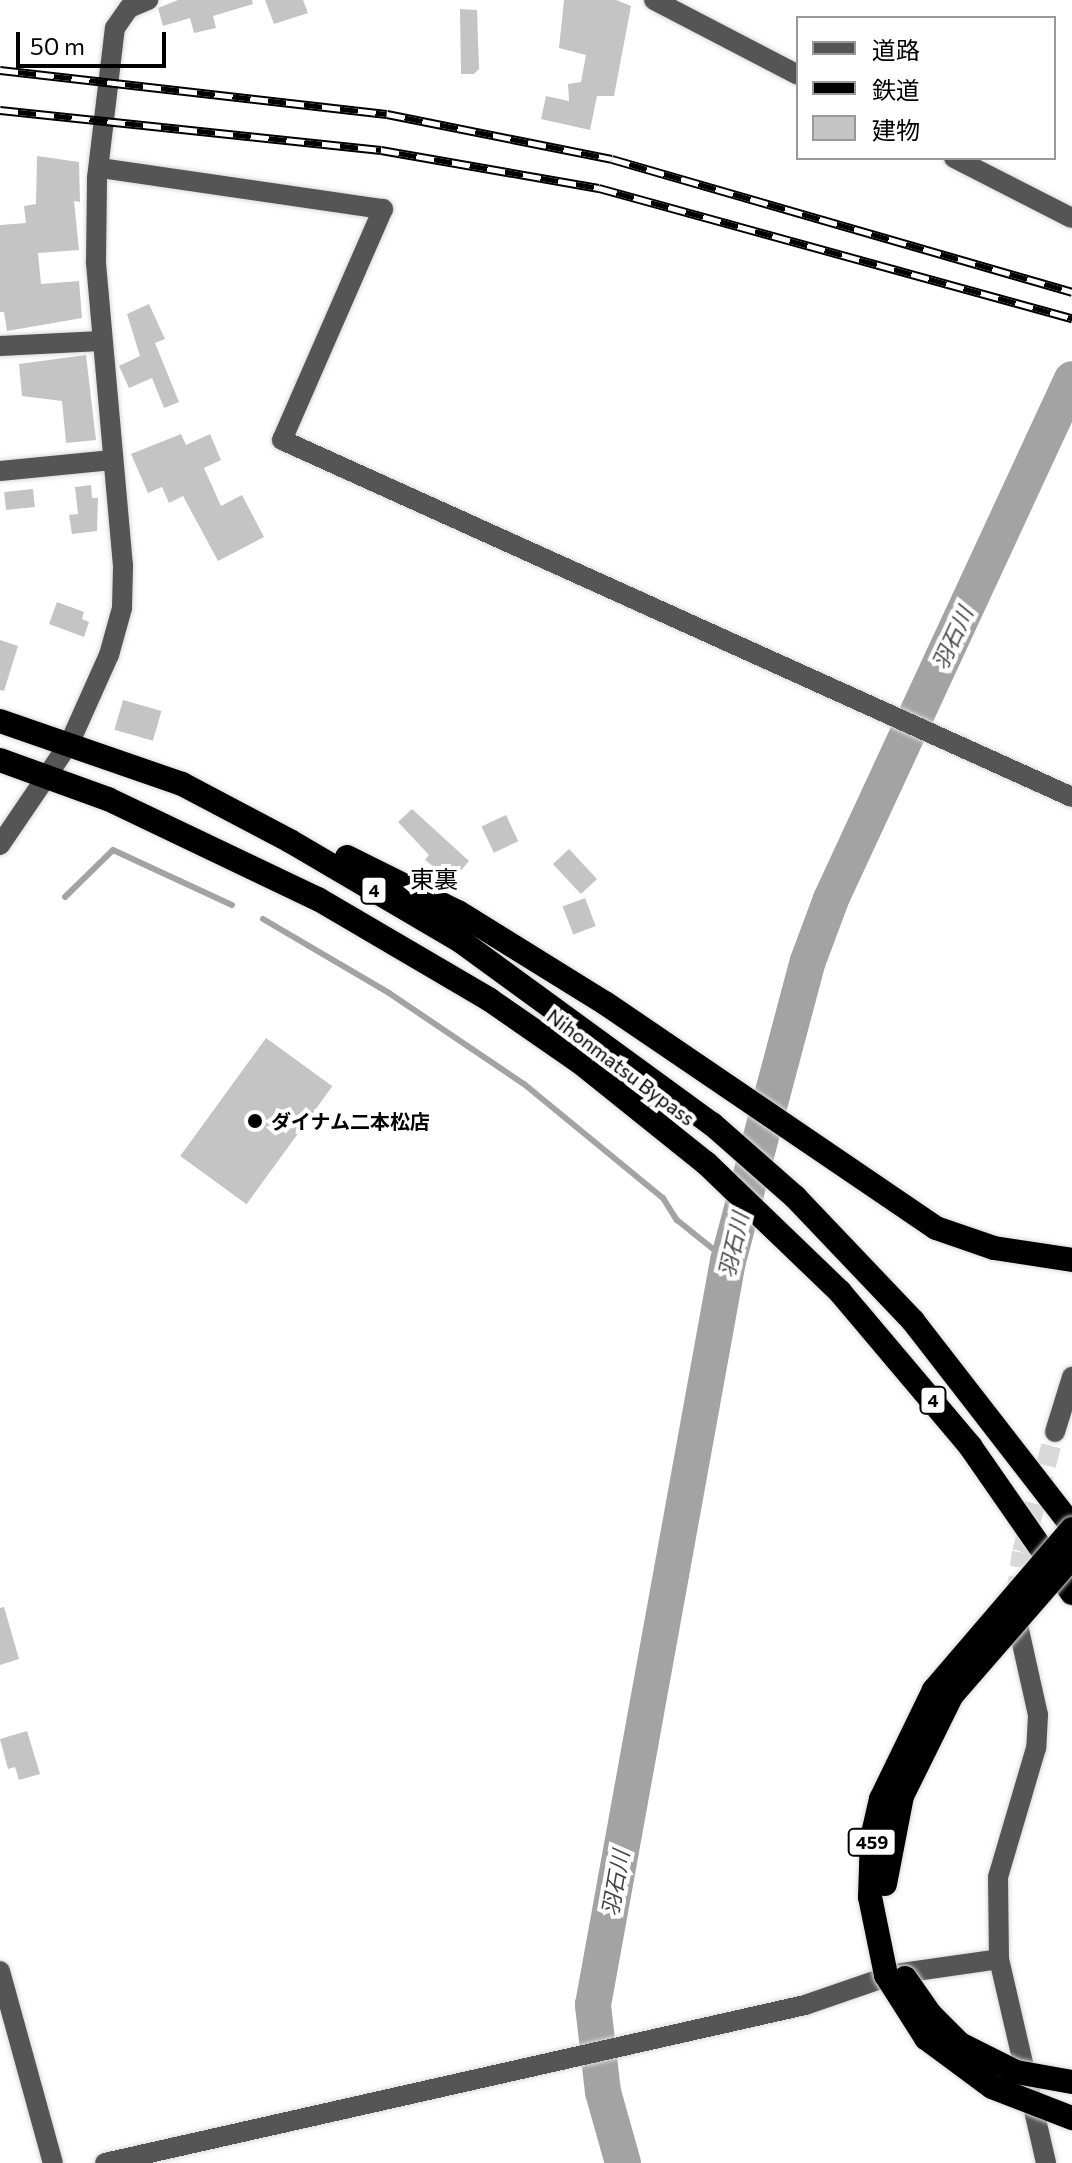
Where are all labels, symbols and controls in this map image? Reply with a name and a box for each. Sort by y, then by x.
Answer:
scale bar [20,16,170,66]
legend [796,16,1056,160]
text: 50 m [30,31,85,60]
text: 道路 [872,35,920,64]
text: 鉄道 [872,75,920,104]
text: 建物 [872,115,920,144]
water label: 羽石川 [926,603,978,673]
district label: 東裏 [410,865,458,893]
road number: 4 [360,876,388,904]
street label: Nihonmatsu Bypass [542,1004,700,1130]
place label: ダイナム二本松店 [271,1109,431,1133]
marker: ダイナム二本松店 [246,1112,264,1130]
water label: 羽石川 [713,1210,753,1280]
road number: 4 [919,1386,947,1414]
road number: 459 [846,1828,898,1856]
water label: 羽石川 [596,1848,634,1918]

